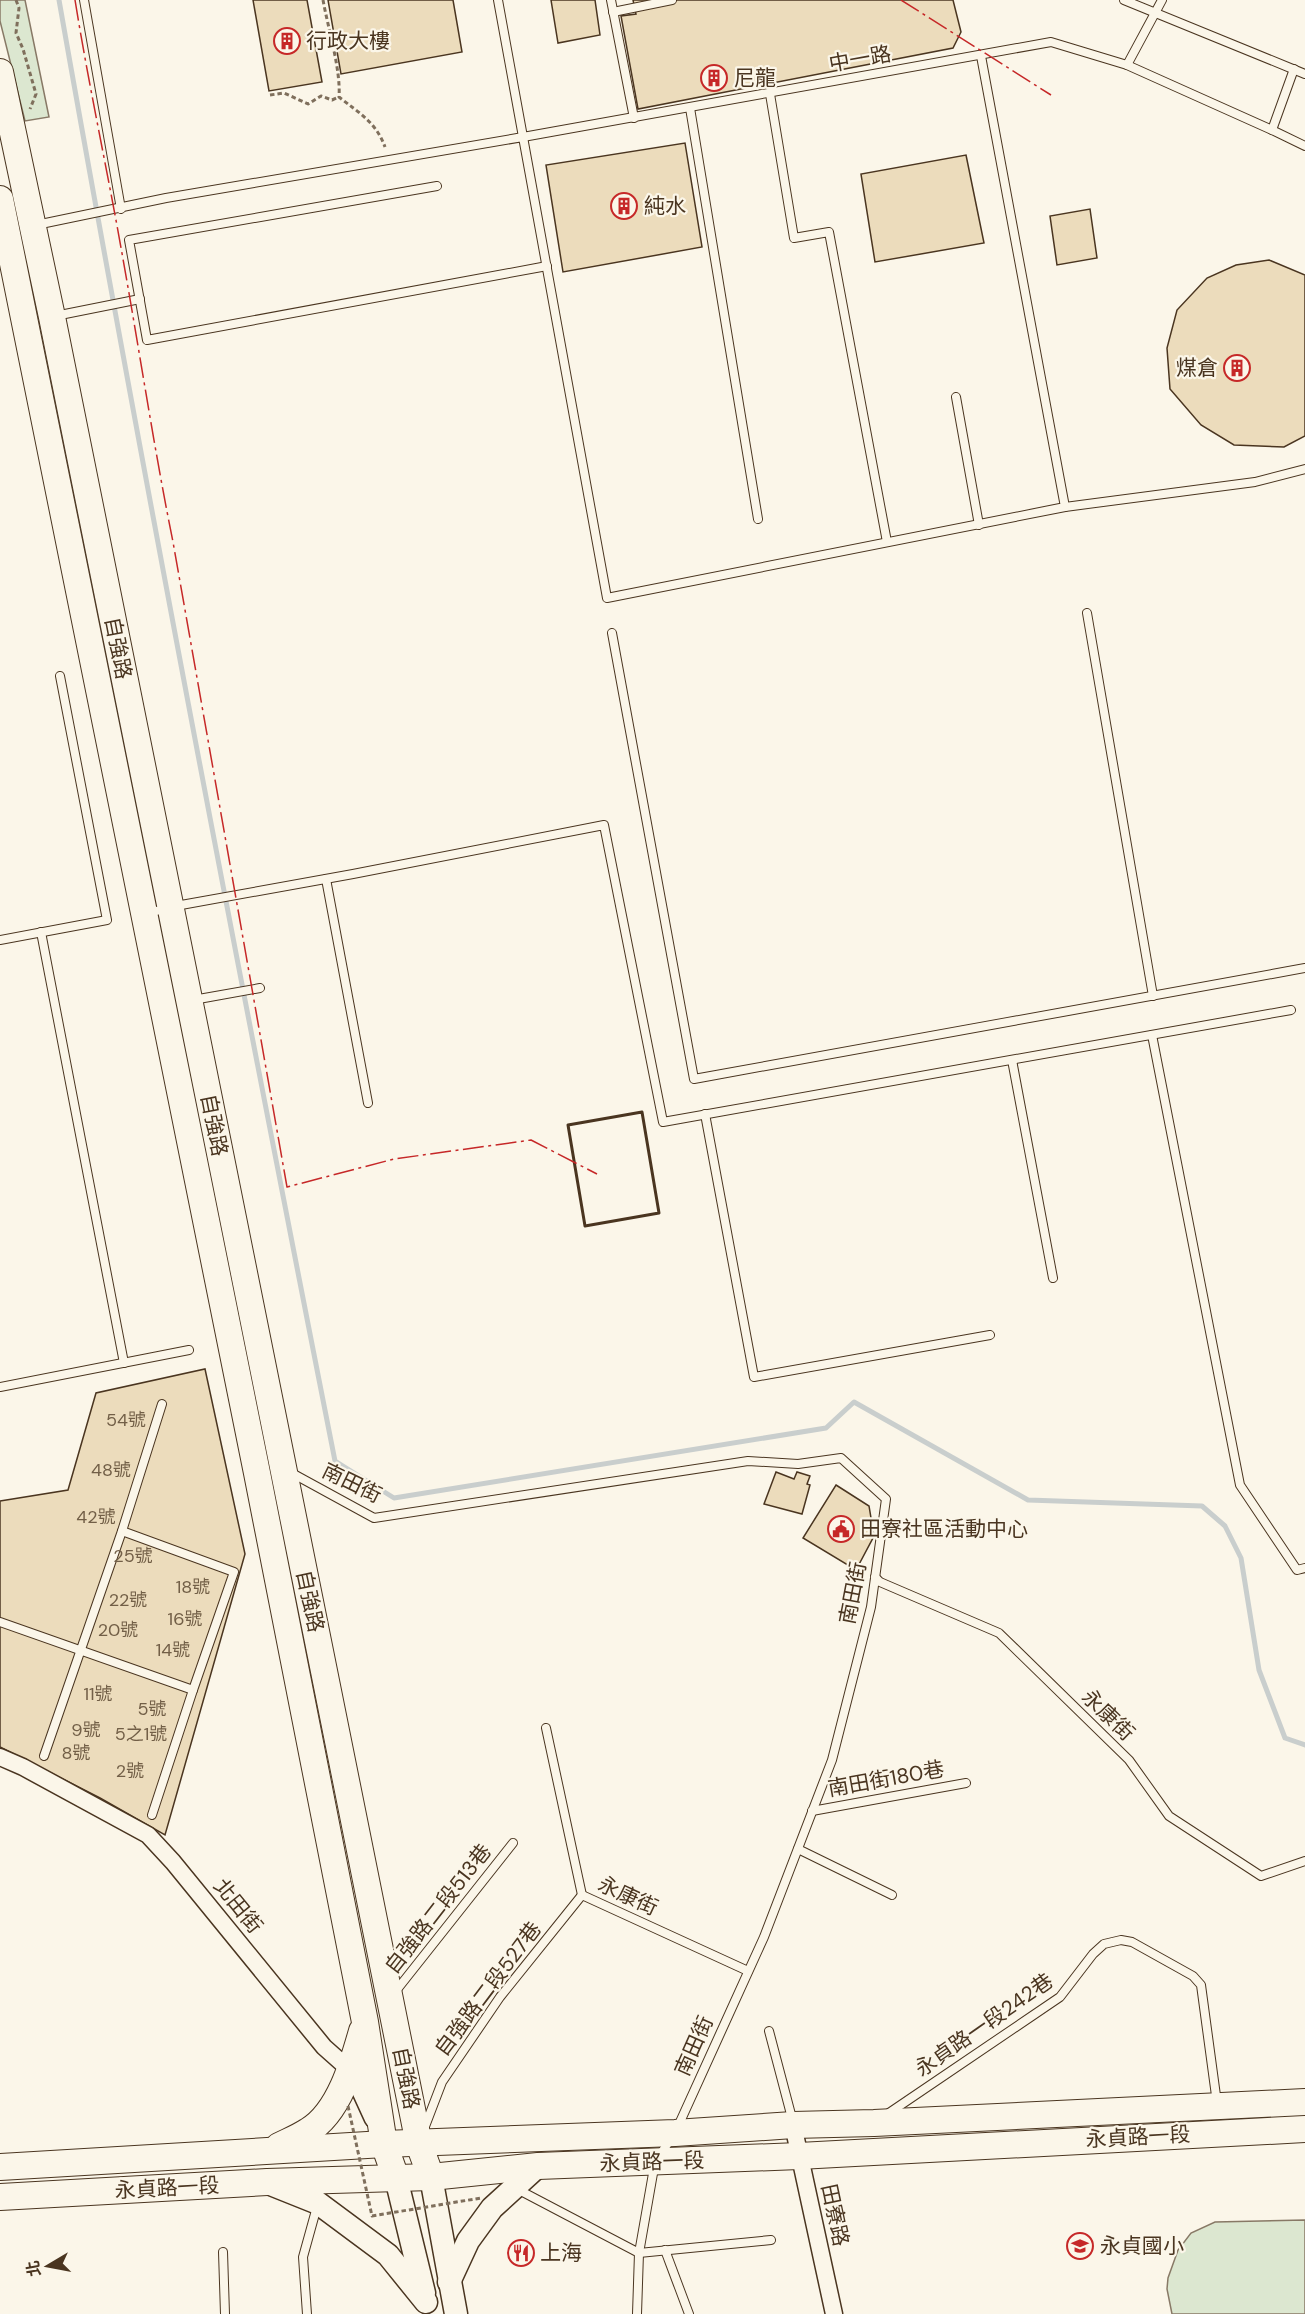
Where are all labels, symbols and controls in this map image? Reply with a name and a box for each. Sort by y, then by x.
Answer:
building icon: 行政大樓 [272,26,302,56]
place label: 行政大樓 [306,27,390,55]
street label: 中一路 [827,40,893,78]
building icon: 尼龍 [699,63,729,93]
place label: 尼龍 [734,64,776,92]
building icon: 純水 [609,191,639,221]
place label: 純水 [644,192,686,220]
building icon: 煤倉 [1222,353,1252,383]
place label: 煤倉 [1176,354,1218,382]
street label: 自強路 [98,614,138,682]
street label: 自強路 [194,1091,234,1159]
house number: 54號 [106,1408,146,1432]
street label: 南田街 [318,1457,386,1509]
house number: 48號 [91,1458,131,1482]
house number: 42號 [76,1505,116,1529]
public building icon: 田寮社區活動中心 [826,1514,856,1544]
place label: 田寮社區活動中心 [860,1515,1028,1543]
house number: 25號 [113,1544,153,1568]
street label: 南田街 [833,1559,873,1627]
street label: 自強路 [290,1567,330,1635]
house number: 18號 [176,1575,210,1599]
house number: 22號 [109,1588,147,1612]
house number: 16號 [168,1607,202,1631]
house number: 20號 [98,1618,138,1642]
house number: 14號 [156,1638,190,1662]
house number: 11號 [83,1682,113,1706]
street label: 永康街 [1076,1683,1140,1747]
house number: 5號 [138,1697,166,1721]
house number: 9號 [71,1718,101,1742]
house number: 5之1號 [115,1722,167,1746]
house number: 8號 [62,1741,90,1765]
street label: 南田街180巷 [826,1755,946,1803]
house number: 2號 [116,1759,144,1783]
street label: 自強路二段513巷 [378,1838,498,1980]
street label: 永康街 [594,1870,662,1922]
street label: 北田街 [207,1873,269,1939]
street label: 自強路二段527巷 [428,1916,548,2062]
street label: 永貞路一段242巷 [909,1967,1059,2083]
street label: 南田街 [668,2012,720,2080]
street label: 自強路 [386,2044,426,2112]
street label: 永貞路一段 [1085,2120,1191,2154]
street label: 永貞路一段 [599,2146,705,2178]
street label: 永貞路一段 [114,2171,220,2205]
street label: 田寮路 [815,2181,855,2249]
school or university icon: 永貞國小 [1065,2231,1095,2261]
place label: 永貞國小 [1100,2232,1184,2260]
north arrow [18,2236,78,2296]
restaurant icon: 上海 [506,2238,536,2268]
place label: 上海 [540,2239,582,2267]
text: 北 [22,2259,45,2278]

